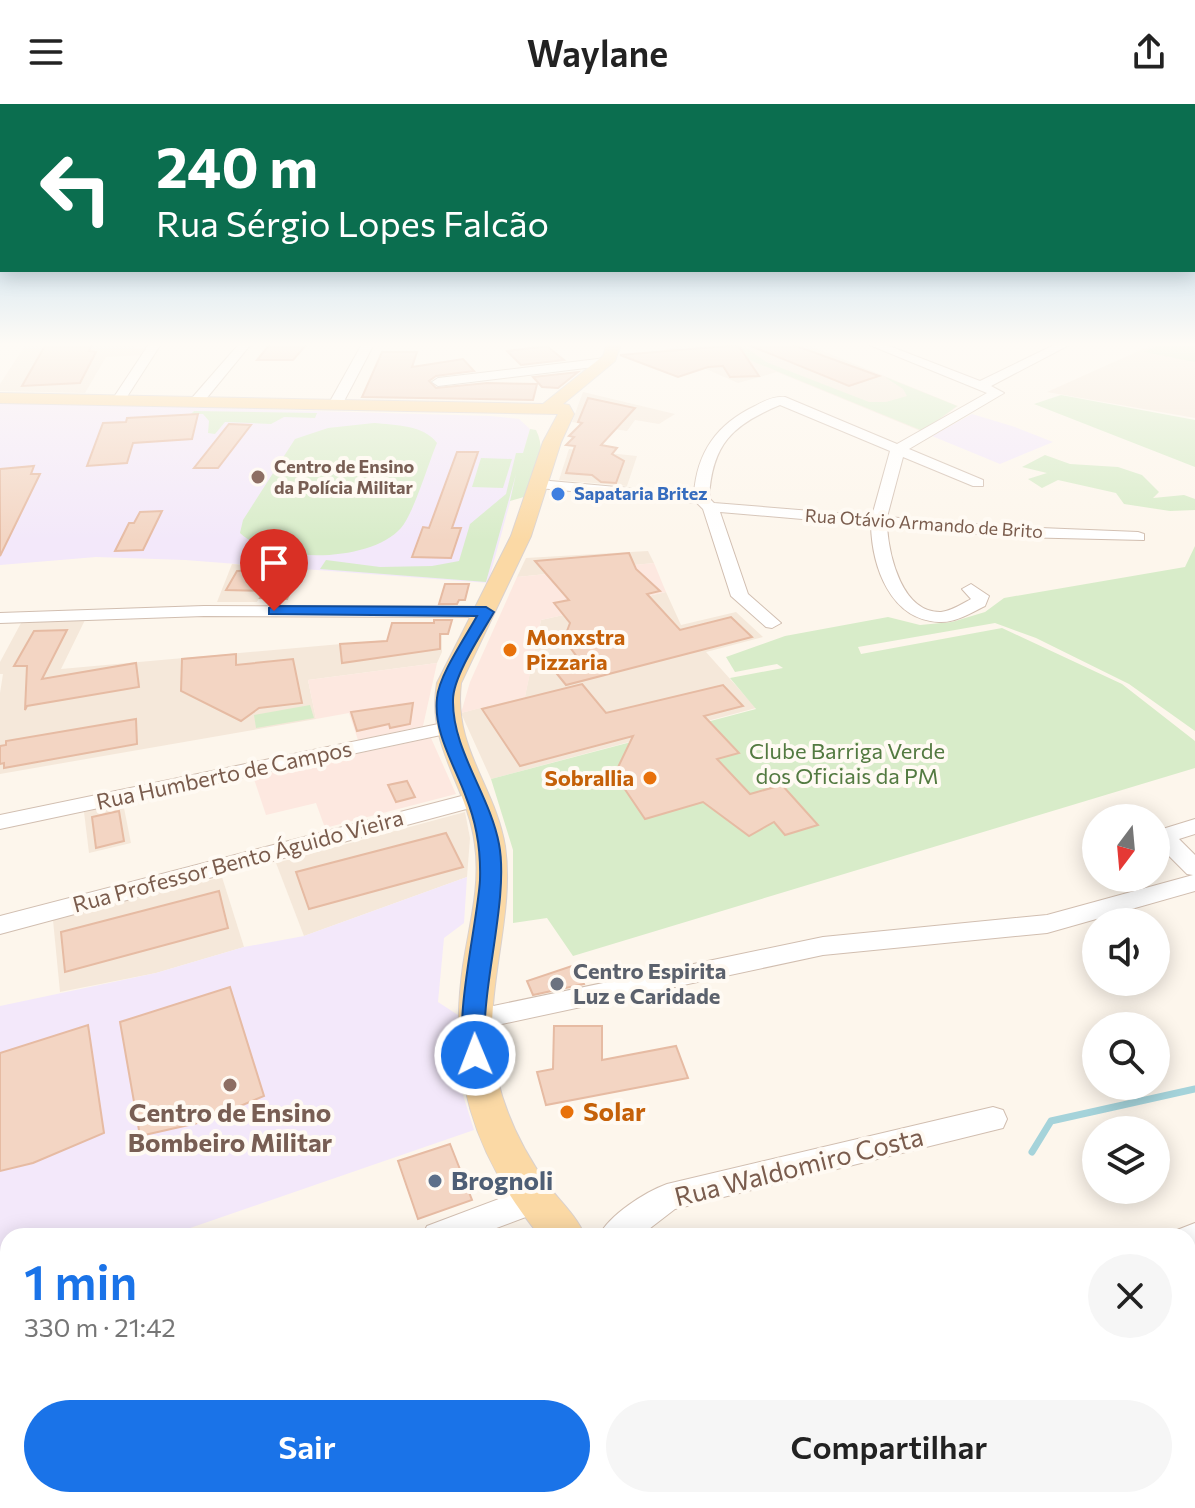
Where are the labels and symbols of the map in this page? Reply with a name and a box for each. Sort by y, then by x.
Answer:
place label: Centro de Ensino da Polícia Militar [274,455,415,498]
marker: Centro de Ensino da Polícia Militar [249,468,267,486]
place label: Sapataria Britez [574,482,708,504]
marker: Sapataria Britez [549,485,567,503]
street label: Rua Otávio Armando de Brito [804,504,1044,542]
pin [240,529,308,611]
place label: Monxstra Pizzaria [526,623,625,675]
marker: Monxstra Pizzaria [501,641,519,659]
street label: Rua Humberto de Campos [94,734,354,815]
park label: Clube Barriga Verde dos Oficiais da PM [749,737,945,789]
place label: Sobrallia [544,764,634,791]
marker: Sobrallia [641,769,659,787]
street label: Rua Professor Bento Águido Vieira [70,803,406,918]
north arrow [1082,804,1170,892]
place label: Centro Espirita Luz e Caridade [573,957,726,1009]
marker: Centro Espirita Luz e Caridade [548,975,566,993]
position arrow [433,1013,517,1097]
marker: Centro de Ensino Bombeiro Militar [221,1076,239,1094]
place label: Solar [583,1095,646,1126]
place label: Centro de Ensino Bombeiro Militar [128,1096,333,1157]
marker: Solar [558,1103,576,1121]
street label: Rua Waldomiro Costa [671,1120,926,1211]
place label: Brognoli [451,1164,553,1195]
marker: Brognoli [426,1172,444,1190]

